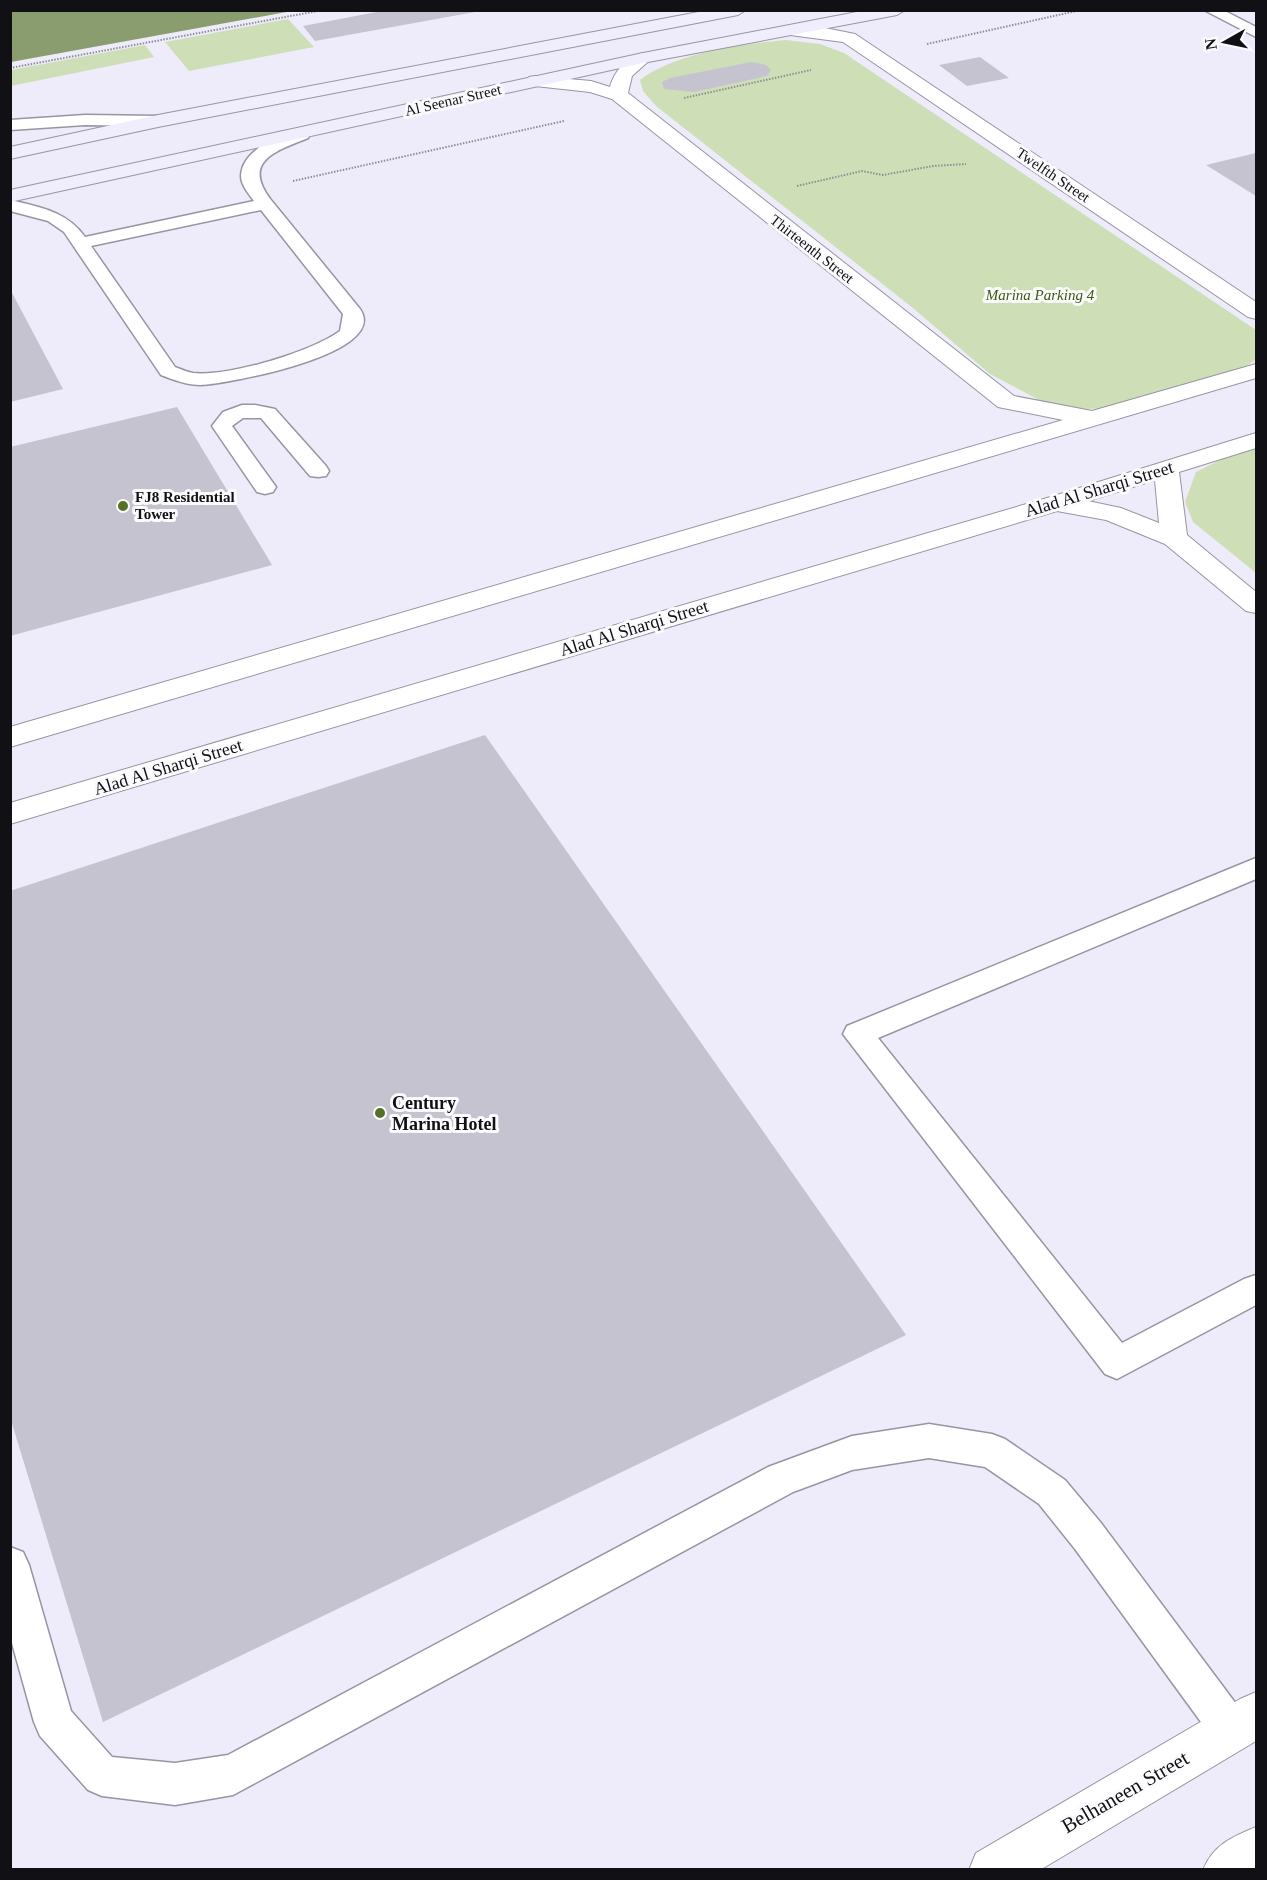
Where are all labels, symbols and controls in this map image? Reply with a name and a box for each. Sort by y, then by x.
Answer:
north arrow [1195,12,1255,72]
text: N [1201,37,1220,51]
street label: Al Seenar Street [403,81,503,119]
street label: Twelfth Street [1013,145,1093,206]
street label: Thirteenth Street [767,212,857,287]
park label: Marina Parking 4 [985,287,1095,303]
street label: Alad Al Sharqi Street [1022,457,1176,521]
place label: FJ8 Residential Tower [135,489,235,522]
marker: FJ8 Residential Tower [116,499,130,513]
street label: Alad Al Sharqi Street [557,596,711,660]
street label: Alad Al Sharqi Street [91,735,245,799]
place label: Century Marina Hotel [392,1093,496,1134]
marker: Century Marina Hotel [373,1106,387,1120]
street label: Belhaneen Street [1057,1746,1193,1838]

